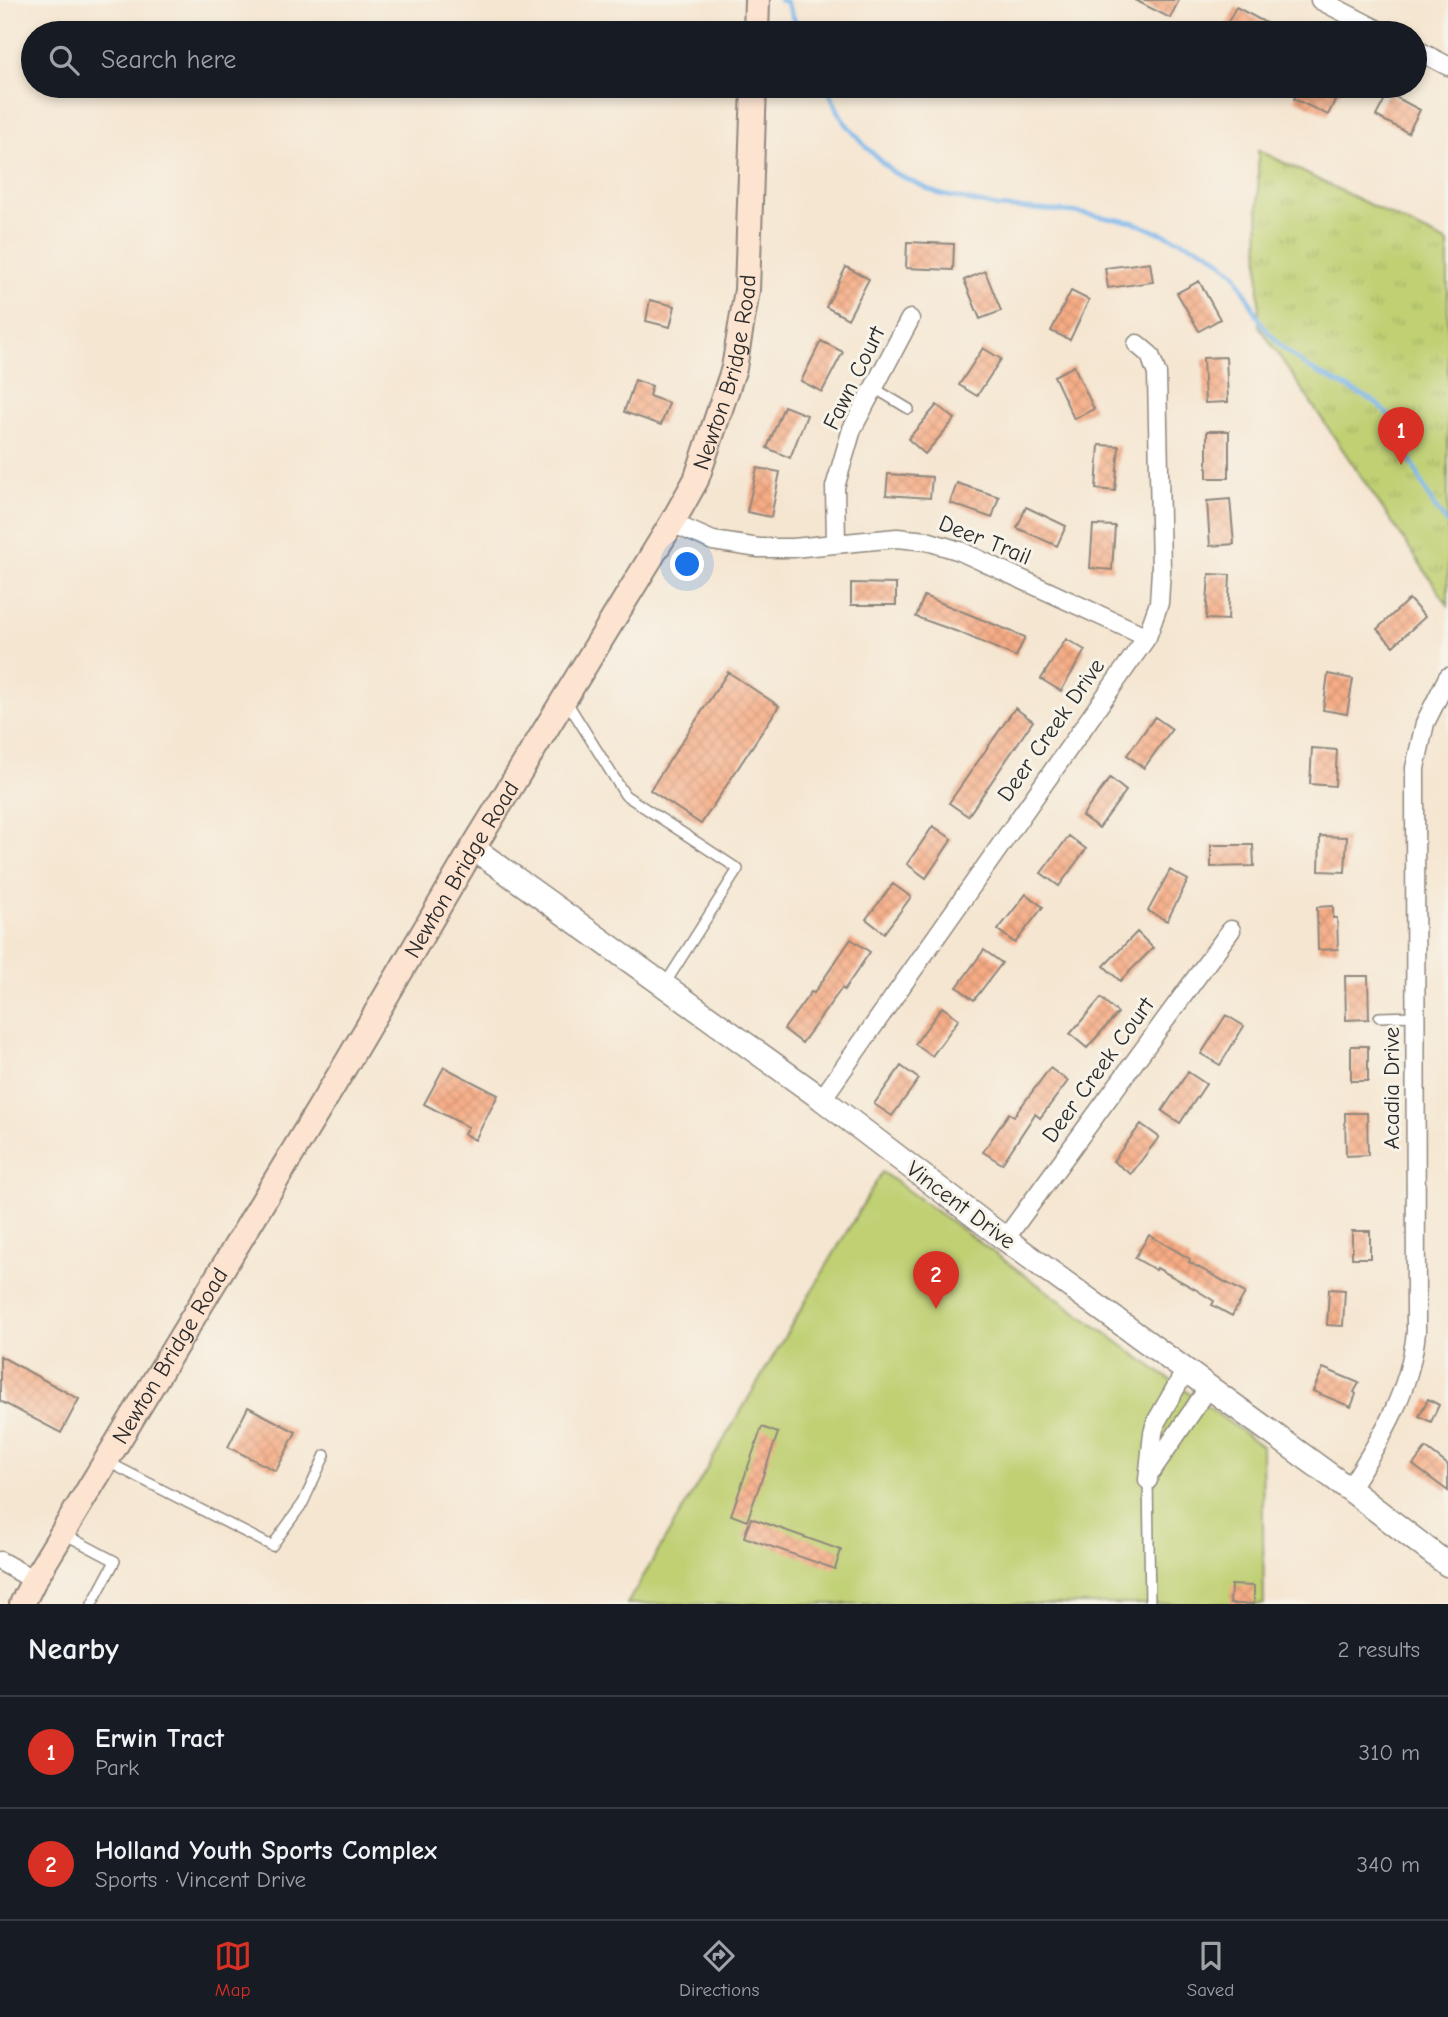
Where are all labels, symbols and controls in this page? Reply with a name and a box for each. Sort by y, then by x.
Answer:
search box [21,21,1427,98]
icon: search [45,41,83,79]
text: Search here [101,45,236,75]
street label: Newton Bridge Road [687,274,761,473]
street label: Fawn Court [817,321,891,434]
pin: 1 [1378,407,1424,465]
street label: Deer Trail [935,509,1035,571]
your location [670,547,704,581]
street label: Deer Creek Drive [992,653,1110,807]
street label: Newton Bridge Road [398,776,524,963]
street label: Deer Creek Court [1036,991,1161,1148]
street label: Acadia Drive [1378,1027,1405,1149]
street label: Vincent Drive [901,1155,1021,1255]
pin: 2 [913,1251,959,1309]
street label: Newton Bridge Road [106,1263,233,1449]
text: Nearby [28,1632,119,1667]
text: 2 results [1338,1636,1420,1663]
text: Erwin Tract [95,1724,224,1754]
text: 1 [46,1739,56,1766]
text: 310 m [1359,1739,1420,1766]
text: Park [95,1754,139,1781]
text: Holland Youth Sports Complex [95,1836,437,1866]
text: 2 [45,1851,57,1878]
text: 340 m [1357,1851,1420,1878]
text: Sports · Vincent Drive [95,1866,306,1893]
tab: Map [214,1937,252,2001]
tab: Directions [679,1937,759,2001]
tab: Saved [1187,1937,1234,2001]

